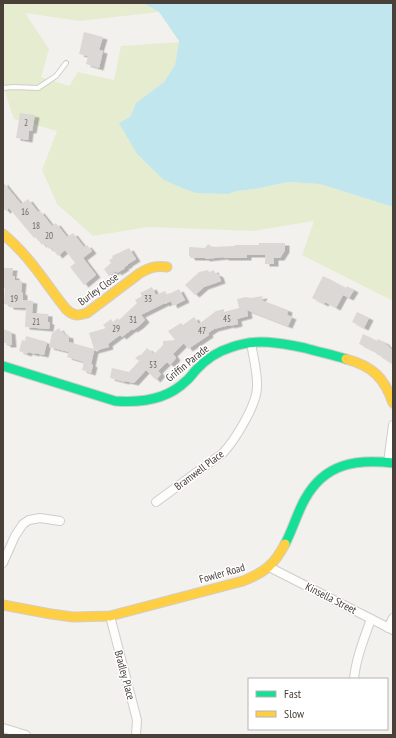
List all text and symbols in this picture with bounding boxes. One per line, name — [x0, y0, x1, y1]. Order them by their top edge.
house number: 2 — [24, 117, 28, 128]
house number: 16 — [21, 206, 29, 217]
house number: 18 — [32, 220, 40, 231]
house number: 20 — [45, 230, 53, 241]
street label: Burley Close — [75, 269, 121, 308]
house number: 19 — [10, 293, 18, 304]
house number: 33 — [144, 293, 152, 304]
house number: 45 — [223, 313, 231, 324]
house number: 31 — [129, 314, 137, 325]
house number: 21 — [32, 316, 40, 327]
house number: 29 — [112, 323, 120, 334]
house number: 47 — [198, 325, 206, 336]
street label: Griffin Parade — [163, 341, 212, 385]
house number: 53 — [149, 359, 157, 370]
street label: Bramwell Place — [171, 447, 227, 493]
street label: Fowler Road — [198, 560, 247, 586]
street label: Kinsella Street — [303, 579, 359, 617]
street label: Bradley Place — [112, 649, 138, 702]
legend — [248, 678, 388, 730]
text: Fast — [284, 686, 302, 701]
text: Slow — [284, 706, 305, 721]

